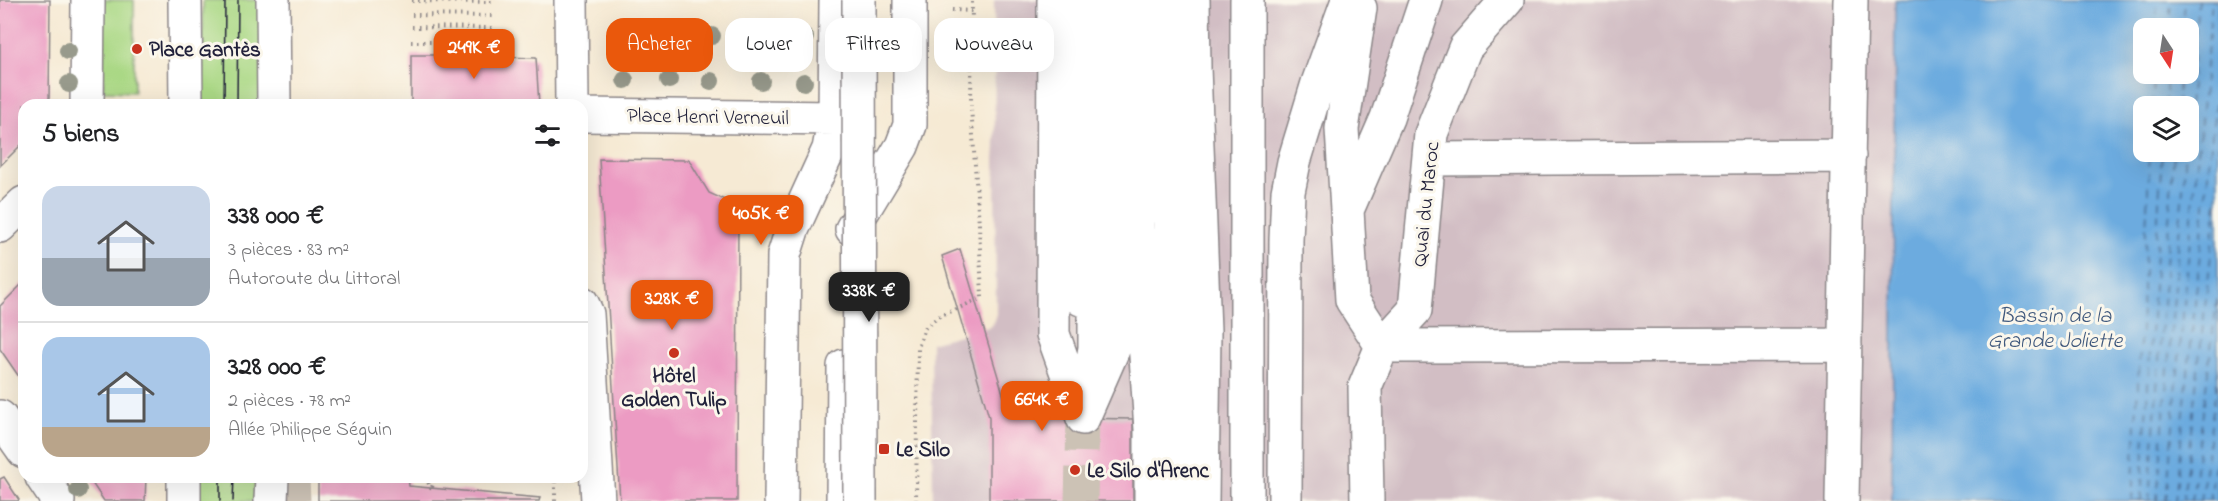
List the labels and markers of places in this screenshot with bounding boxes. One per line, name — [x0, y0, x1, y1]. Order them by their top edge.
pin: 249K € — [425, 29, 523, 80]
place label: Place Gantès — [149, 36, 261, 66]
marker: Place Gantès — [130, 42, 144, 56]
pin: 405K € — [712, 195, 810, 246]
pin: 338K € — [820, 272, 918, 323]
pin: 328K € — [623, 280, 721, 331]
marker: Hôtel Golden Tulip — [667, 346, 681, 360]
place label: Hôtel Golden Tulip — [621, 362, 727, 416]
pin: 664K € — [993, 381, 1091, 432]
place label: Le Silo — [896, 436, 950, 466]
marker: Le Silo — [877, 442, 891, 456]
place label: Le Silo d'Arenc — [1087, 457, 1210, 487]
marker: Le Silo d'Arenc — [1068, 463, 1082, 477]

